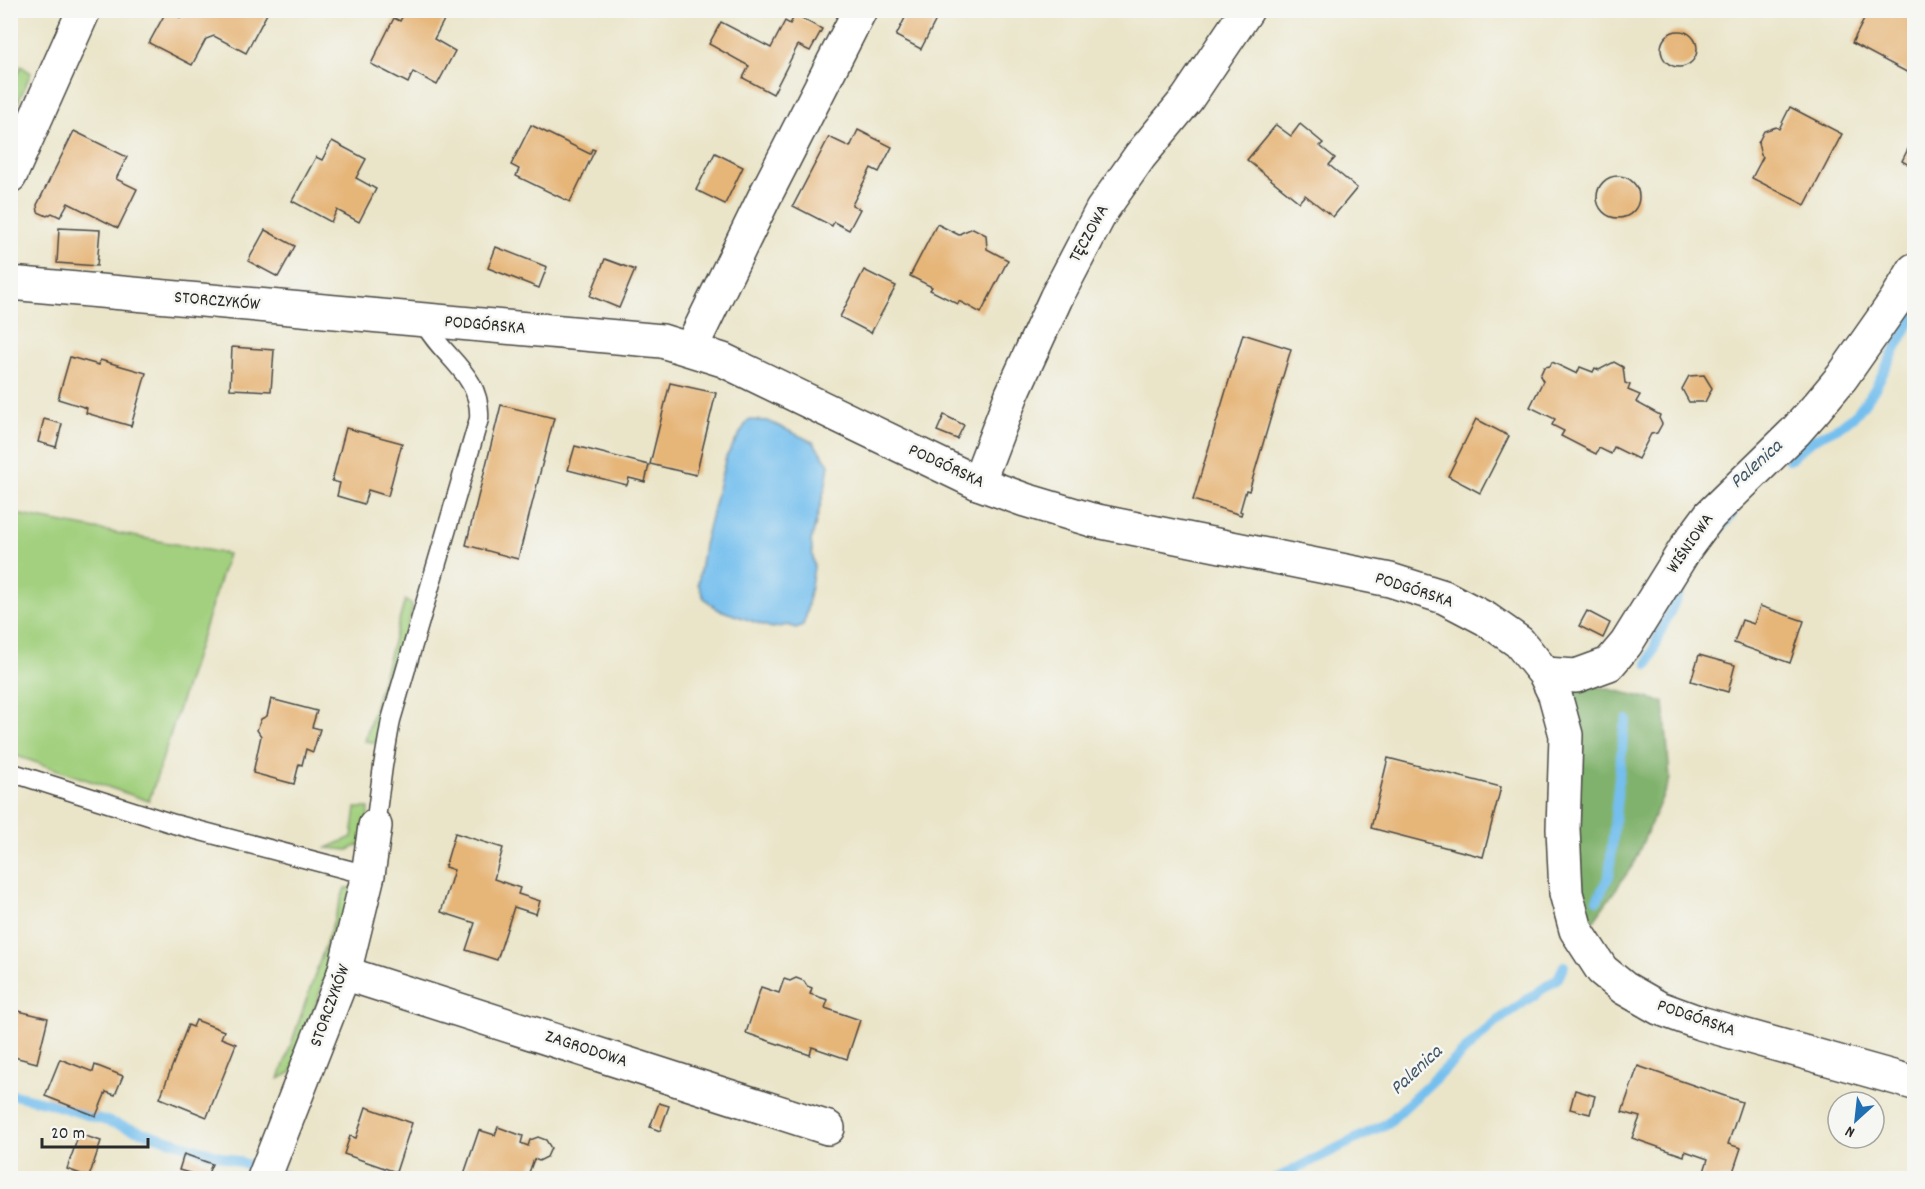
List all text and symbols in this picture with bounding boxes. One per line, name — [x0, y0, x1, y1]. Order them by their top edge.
street label: TĘCZOWA — [1064, 200, 1116, 267]
street label: STORCZYKÓW — [173, 286, 262, 318]
street label: PODGÓRSKA — [443, 310, 527, 342]
water label: Palenica — [1724, 433, 1791, 496]
street label: PODGÓRSKA — [904, 438, 988, 496]
street label: WIŚNIOWA — [1661, 509, 1721, 579]
street label: PODGÓRSKA — [1371, 567, 1457, 616]
street label: STORCZYKÓW — [305, 961, 358, 1051]
street label: PODGÓRSKA — [1653, 994, 1739, 1044]
street label: ZAGRODOWA — [541, 1025, 631, 1075]
water label: Palenica — [1385, 1038, 1451, 1102]
north arrow — [1826, 1090, 1886, 1150]
scale bar — [42, 1111, 148, 1149]
text: N — [1841, 1119, 1859, 1143]
text: 20 m — [51, 1122, 85, 1147]

